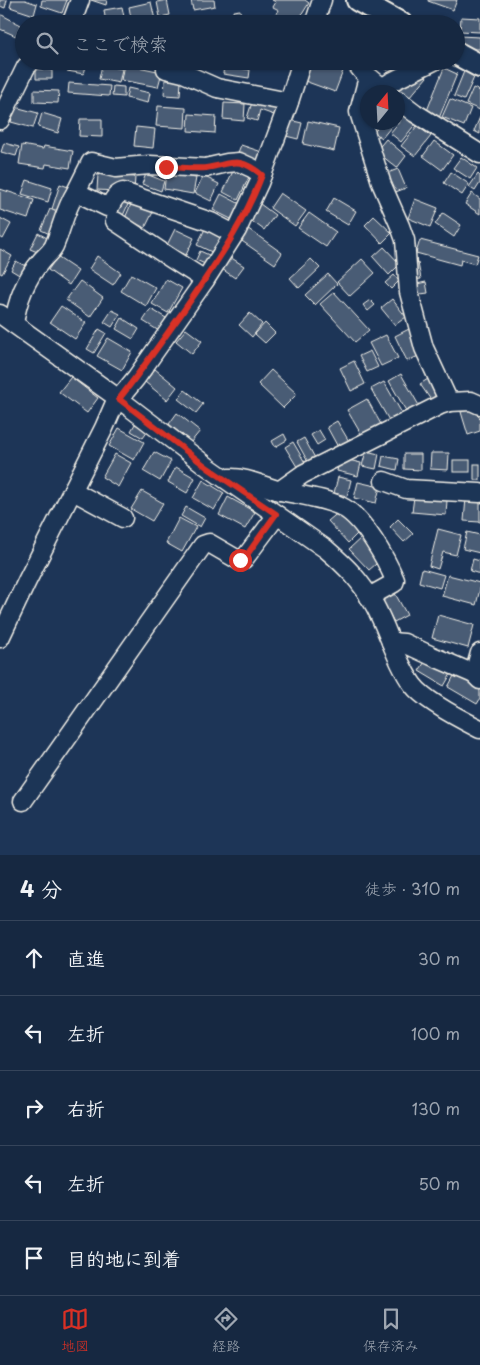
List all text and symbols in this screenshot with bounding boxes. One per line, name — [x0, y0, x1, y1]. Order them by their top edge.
search box — [15, 15, 465, 70]
icon: search — [33, 29, 61, 57]
text: ここで検索 — [73, 29, 168, 57]
north arrow — [360, 85, 405, 130]
route end — [155, 156, 178, 179]
route start — [229, 549, 252, 572]
text: 4 分 — [20, 872, 62, 904]
text: 徒歩 · 310 m — [365, 876, 460, 900]
icon: ahead — [20, 944, 48, 972]
text: 直進 — [67, 944, 105, 972]
text: 30 m — [418, 946, 460, 970]
icon: left — [20, 1019, 48, 1047]
text: 左折 — [67, 1019, 105, 1047]
text: 100 m — [411, 1021, 460, 1045]
icon: right — [20, 1094, 48, 1122]
text: 右折 — [67, 1094, 105, 1122]
text: 130 m — [412, 1096, 460, 1120]
icon: left — [20, 1169, 48, 1197]
text: 左折 — [67, 1169, 105, 1197]
text: 50 m — [419, 1171, 460, 1195]
icon: arrive — [20, 1244, 48, 1272]
text: 目的地に到着 — [67, 1244, 181, 1272]
tab: 地図 — [61, 1305, 89, 1356]
tab: 経路 — [212, 1305, 240, 1356]
tab: 保存済み — [363, 1305, 419, 1356]

